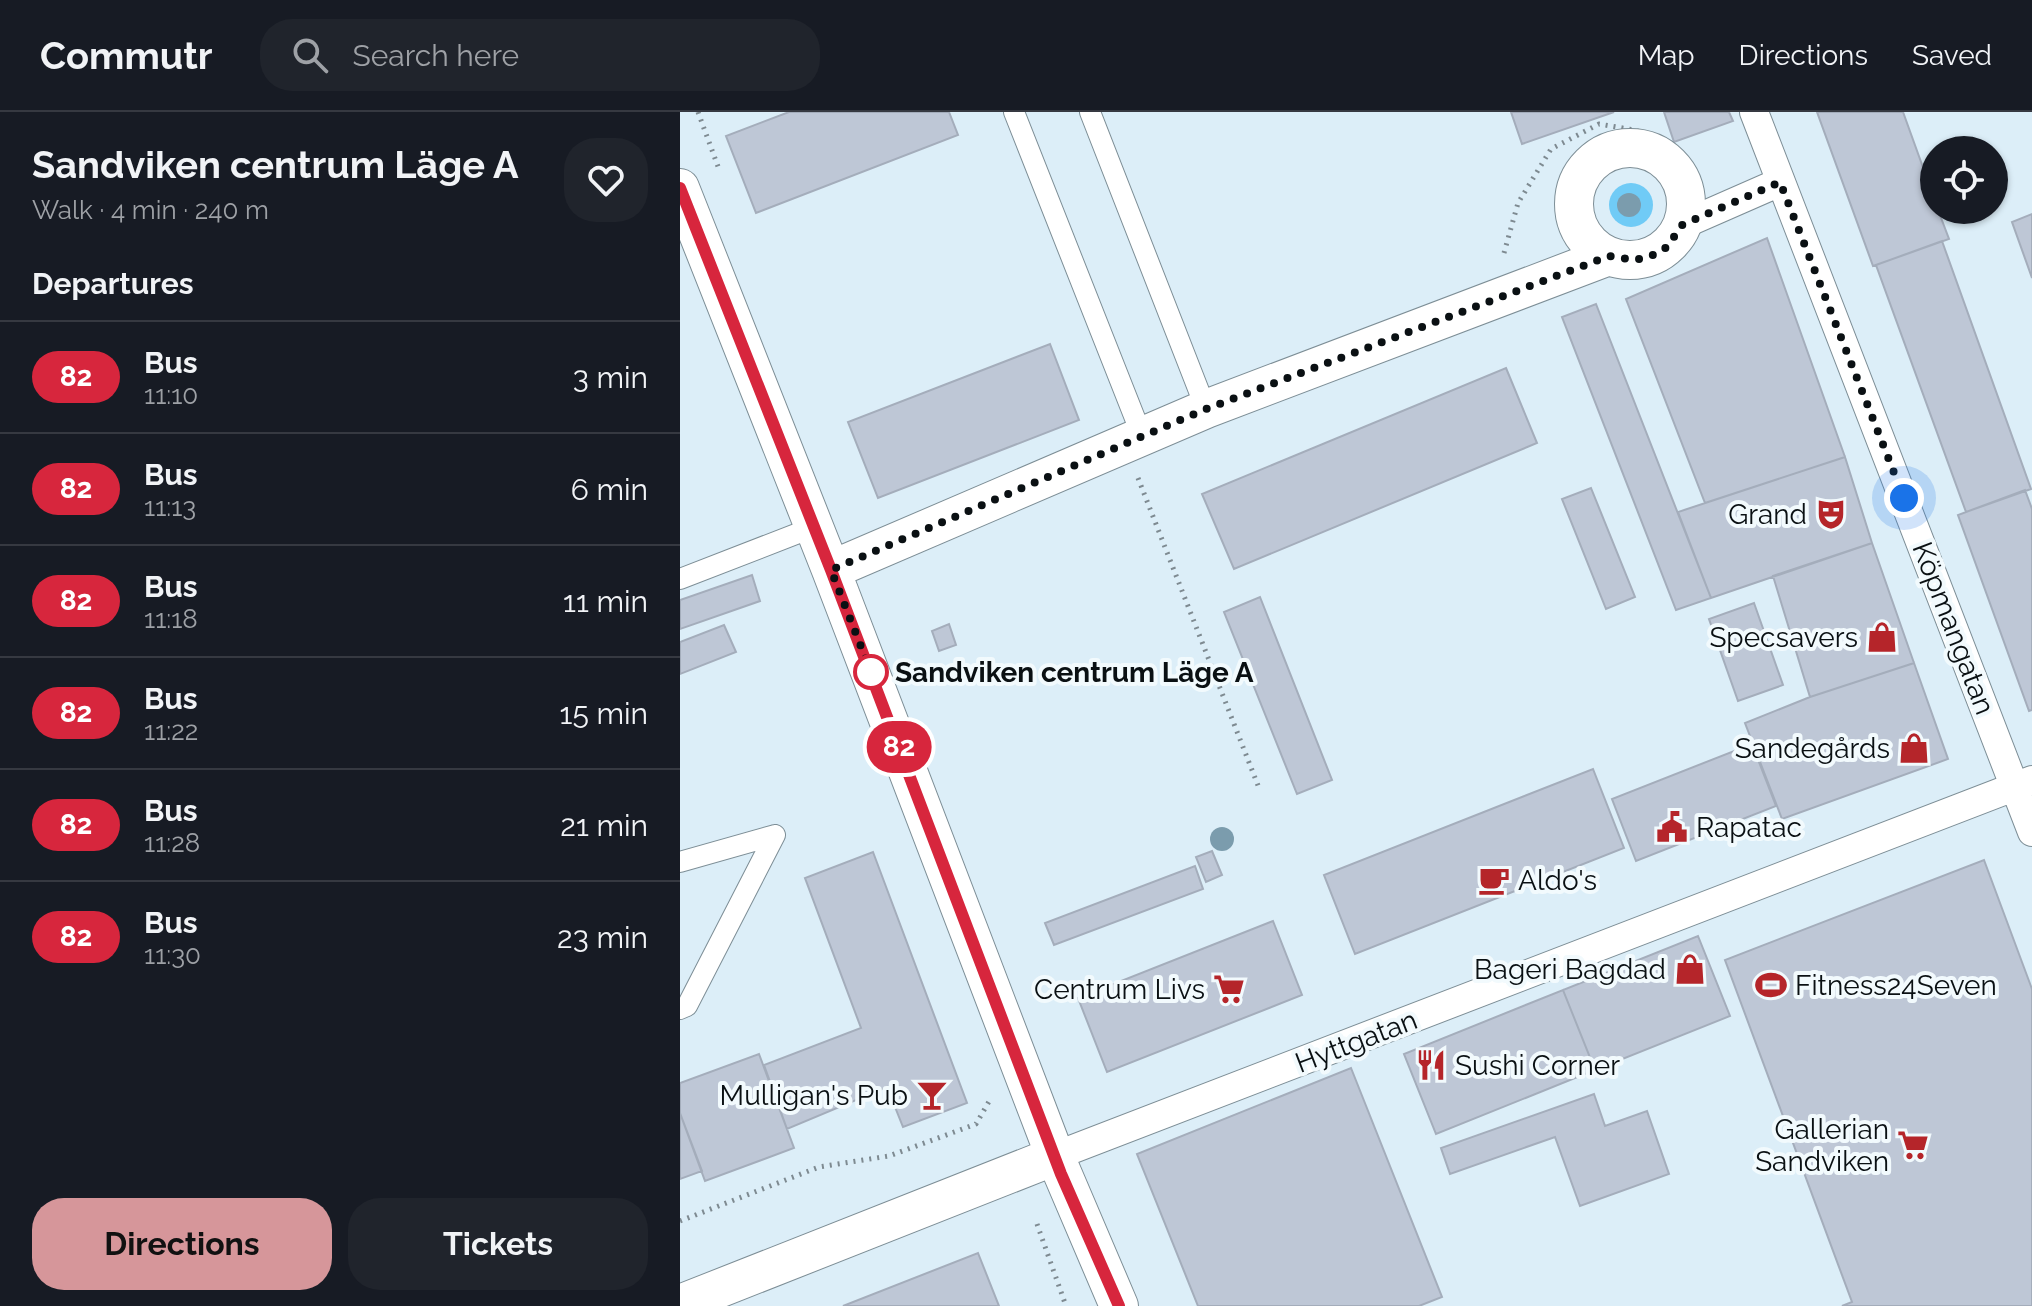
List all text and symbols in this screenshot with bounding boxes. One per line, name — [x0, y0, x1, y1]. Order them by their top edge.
search box — [260, 19, 820, 91]
text: Commutr — [40, 33, 212, 78]
icon: search — [288, 33, 332, 77]
text: Search here — [352, 38, 519, 73]
text: Map — [1638, 39, 1695, 72]
text: Directions — [1739, 39, 1868, 72]
text: Saved — [1912, 39, 1992, 72]
map controls — [1920, 136, 2008, 224]
button: locate — [1920, 136, 2008, 224]
button: heart — [564, 138, 648, 222]
text: Sandviken centrum Läge A — [32, 142, 519, 187]
text: Walk · 4 min · 240 m — [32, 195, 269, 225]
text: Departures — [32, 266, 194, 301]
text: Bus — [144, 345, 198, 380]
text: 82 — [60, 360, 92, 393]
text: 3 min — [573, 360, 648, 395]
text: 11:10 — [144, 380, 198, 410]
text: Bus — [144, 457, 198, 492]
text: 82 — [60, 472, 92, 505]
text: 6 min — [571, 472, 648, 507]
your location — [1884, 478, 1924, 518]
text: 11:13 — [144, 492, 196, 522]
theatre icon: Grand — [1814, 497, 1848, 531]
place label: Grand — [1728, 498, 1807, 531]
street label: Köpmangatan — [1906, 537, 2002, 719]
text: Bus — [144, 569, 198, 604]
text: 82 — [60, 584, 92, 617]
text: 11 min — [563, 584, 648, 619]
text: 11:18 — [144, 604, 198, 634]
shop icon: Specsavers — [1865, 620, 1899, 654]
place label: Specsavers — [1709, 621, 1858, 654]
marker: Sandviken centrum Läge A — [854, 655, 888, 689]
place label: Sandviken centrum Läge A — [895, 656, 1254, 689]
text: Bus — [144, 681, 198, 716]
text: 82 — [60, 696, 92, 729]
text: 15 min — [560, 696, 648, 731]
text: 11:22 — [144, 716, 198, 746]
line badge: 82 — [863, 721, 935, 773]
text: 82 — [883, 730, 915, 763]
shop icon: Sandegårds — [1897, 731, 1931, 765]
place label: Sandegårds — [1735, 732, 1890, 765]
text: Bus — [144, 793, 198, 828]
text: 82 — [60, 808, 92, 841]
text: 21 min — [560, 808, 648, 843]
public building icon: Rapatac — [1655, 810, 1689, 844]
place label: Rapatac — [1696, 811, 1802, 844]
text: 11:28 — [144, 828, 200, 858]
cafe icon: Aldo's — [1477, 863, 1511, 897]
place label: Aldo's — [1518, 864, 1597, 897]
text: Bus — [144, 905, 198, 940]
text: 82 — [60, 920, 92, 953]
text: 23 min — [557, 920, 648, 955]
text: 11:30 — [144, 940, 201, 970]
shop icon: Bageri Bagdad — [1673, 952, 1707, 986]
place label: Bageri Bagdad — [1474, 953, 1666, 986]
sports icon: Fitness24Seven — [1754, 968, 1788, 1002]
place label: Fitness24Seven — [1795, 969, 1997, 1002]
supermarket icon: Centrum Livs — [1212, 972, 1246, 1006]
place label: Centrum Livs — [1034, 973, 1205, 1006]
street label: Hyttgatan — [1291, 1003, 1422, 1080]
restaurant icon: Sushi Corner — [1414, 1048, 1448, 1082]
place label: Sushi Corner — [1455, 1049, 1620, 1082]
bar icon: Mulligan's Pub — [915, 1078, 949, 1112]
place label: Mulligan's Pub — [720, 1079, 908, 1112]
place label: Gallerian Sandviken — [1755, 1113, 1889, 1178]
supermarket icon: Gallerian Sandviken — [1896, 1128, 1930, 1162]
button: Directions — [32, 1198, 332, 1290]
button: Tickets — [348, 1198, 648, 1290]

